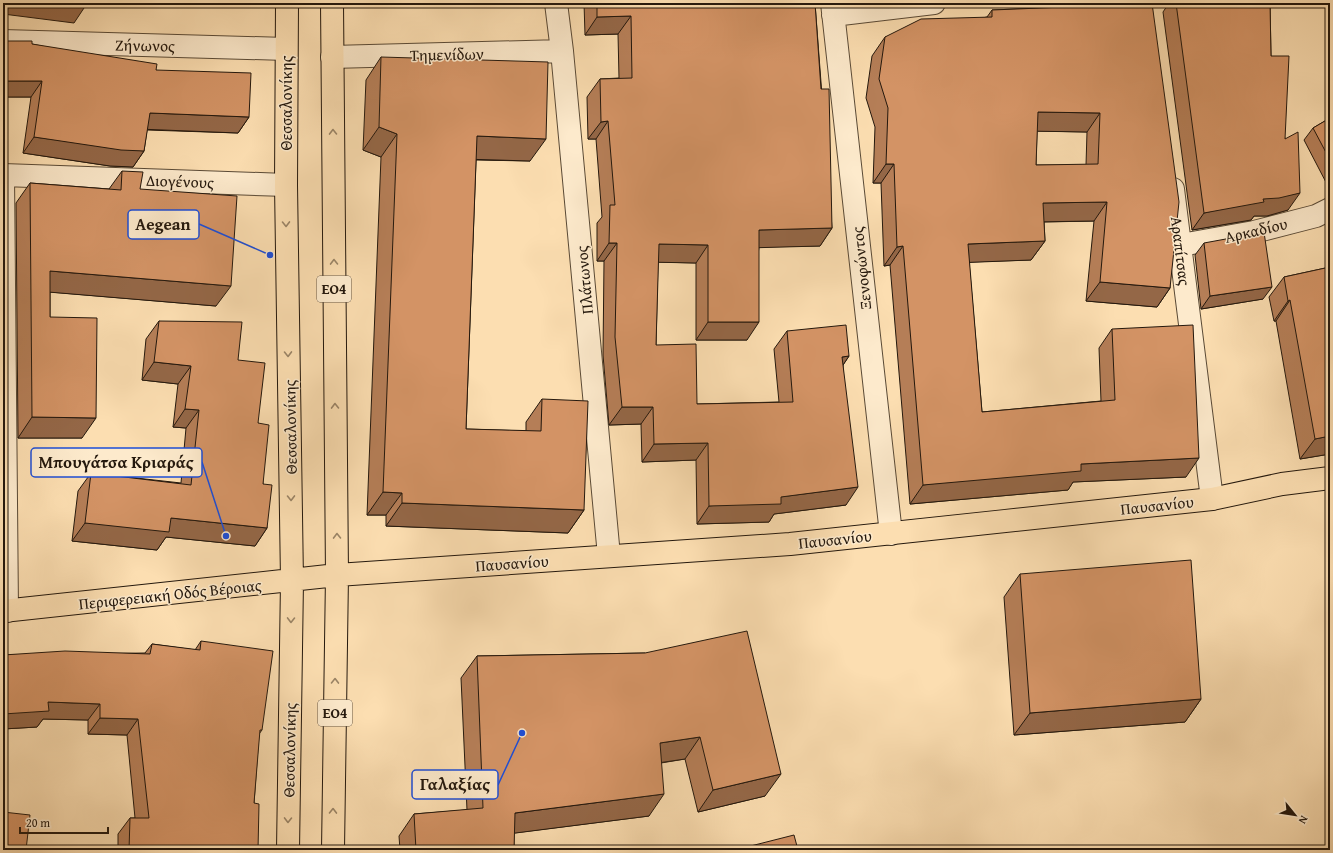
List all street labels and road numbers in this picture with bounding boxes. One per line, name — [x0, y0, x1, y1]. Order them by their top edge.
street label: Ζήνωνος — [115, 32, 175, 58]
street label: Τημενίδων — [410, 41, 484, 67]
street label: Θεσσαλονίκης — [274, 55, 298, 150]
street label: Διογένους — [146, 168, 215, 194]
street label: Αρκαδίου — [1222, 211, 1290, 249]
street label: Αραπίτσας — [1165, 215, 1197, 287]
street label: Ξενοφώντος — [845, 225, 877, 311]
street label: Πλάτωνος — [569, 244, 599, 315]
road number: ΕΟ4 — [317, 276, 351, 302]
street label: Θεσσαλονίκης — [277, 379, 303, 475]
street label: Παυσανίου — [1119, 489, 1195, 521]
street label: Παυσανίου — [797, 523, 873, 555]
street label: Παυσανίου — [475, 548, 549, 578]
street label: Περιφερειακή Οδός Βέροιας — [77, 572, 263, 616]
road number: ΕΟ4 — [318, 700, 352, 726]
street label: Θεσσαλονίκης — [276, 702, 302, 798]

